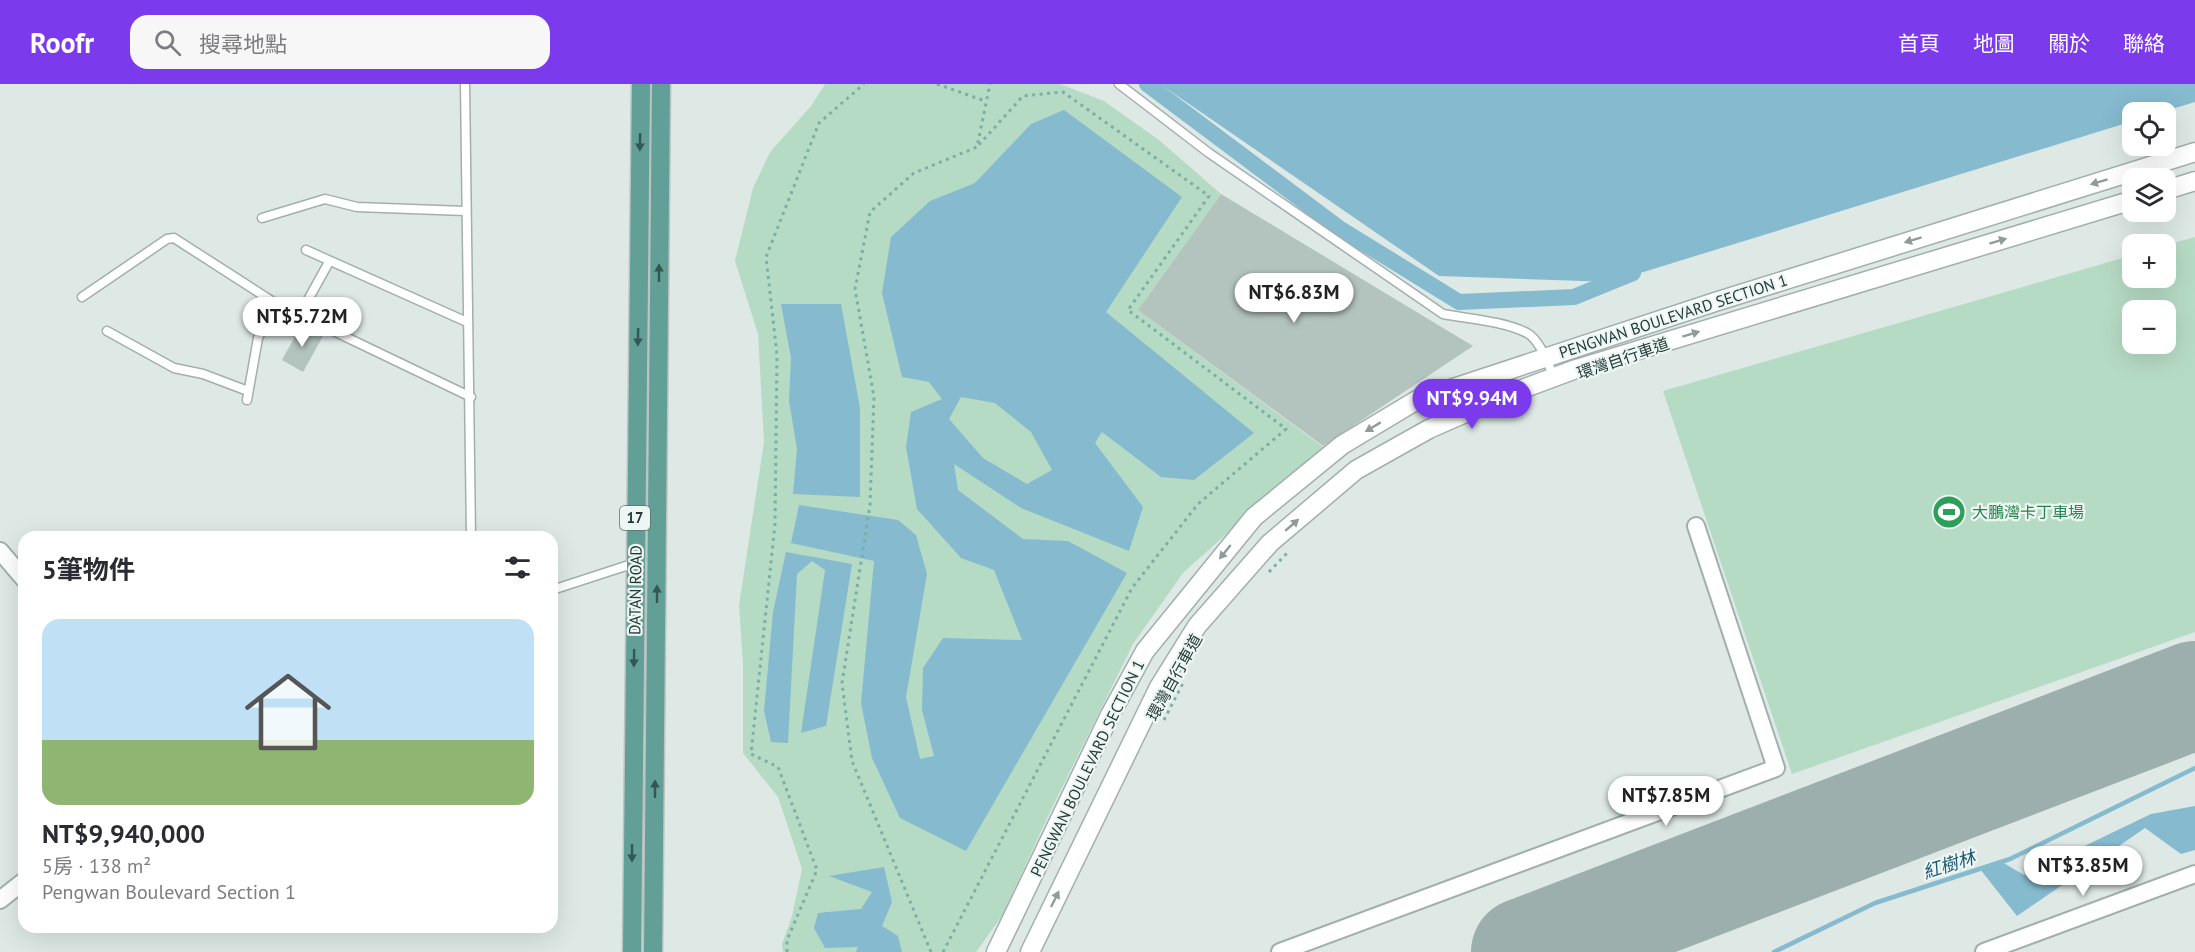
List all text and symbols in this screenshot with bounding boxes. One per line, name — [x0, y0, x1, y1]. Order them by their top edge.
search box — [130, 15, 550, 69]
text: Roofr — [30, 24, 94, 61]
icon: search — [151, 26, 184, 59]
text: 搜尋地點 — [199, 30, 287, 58]
text: 首頁 — [1898, 30, 1940, 57]
text: 地圖 — [1973, 30, 2015, 57]
text: 關於 — [2048, 30, 2090, 57]
text: 聯絡 — [2123, 30, 2165, 57]
map controls — [2122, 102, 2176, 354]
button: locate — [2122, 102, 2176, 156]
one-way arrow — [635, 133, 645, 152]
button: layers — [2122, 168, 2176, 222]
one-way arrow — [2090, 178, 2108, 187]
button: + — [2122, 234, 2176, 288]
one-way arrow — [1904, 236, 1922, 245]
one-way arrow — [1989, 236, 2007, 245]
one-way arrow — [654, 263, 664, 282]
street label: PENGWAN BOULEVARD SECTION 1 — [1556, 270, 1790, 362]
pin: NT$6.83M — [1232, 273, 1356, 324]
text: NT$6.83M — [1249, 279, 1339, 305]
pin: NT$5.72M — [240, 297, 364, 348]
button: − — [2122, 300, 2176, 354]
text: NT$5.72M — [257, 303, 347, 329]
one-way arrow — [633, 328, 642, 347]
one-way arrow — [1682, 329, 1700, 338]
street label: 環灣自行車道 — [1574, 333, 1672, 383]
pin: NT$9.94M — [1410, 379, 1534, 430]
text: NT$9.94M — [1427, 385, 1517, 411]
one-way arrow — [1365, 421, 1381, 432]
sports icon: 大鵬灣卡丁車場 — [1931, 494, 1967, 530]
place label: 大鵬灣卡丁車場 — [1972, 502, 2084, 522]
road number: 17 — [620, 506, 650, 530]
one-way arrow — [1284, 518, 1300, 531]
street label: DATAN ROAD — [624, 545, 646, 635]
one-way arrow — [1220, 545, 1232, 560]
icon: filters — [501, 551, 534, 584]
text: 5筆物件 — [42, 553, 135, 586]
one-way arrow — [652, 584, 661, 603]
street label: 環灣自行車道 — [1142, 630, 1206, 724]
one-way arrow — [629, 649, 639, 668]
street label: PENGWAN BOULEVARD SECTION 1 — [1026, 656, 1148, 880]
icon: home — [234, 658, 342, 766]
pin: NT$7.85M — [1604, 776, 1728, 827]
one-way arrow — [650, 779, 660, 798]
text: NT$7.85M — [1622, 782, 1710, 808]
text: NT$9,940,000 — [42, 817, 205, 850]
one-way arrow — [627, 844, 637, 863]
water label: 紅樹林 — [1920, 845, 1980, 884]
pin: NT$3.85M — [2021, 846, 2145, 897]
text: NT$3.85M — [2038, 852, 2128, 878]
text: 5房 · 138 m² — [42, 853, 151, 879]
text: Pengwan Boulevard Section 1 — [42, 879, 296, 905]
one-way arrow — [1051, 891, 1060, 908]

